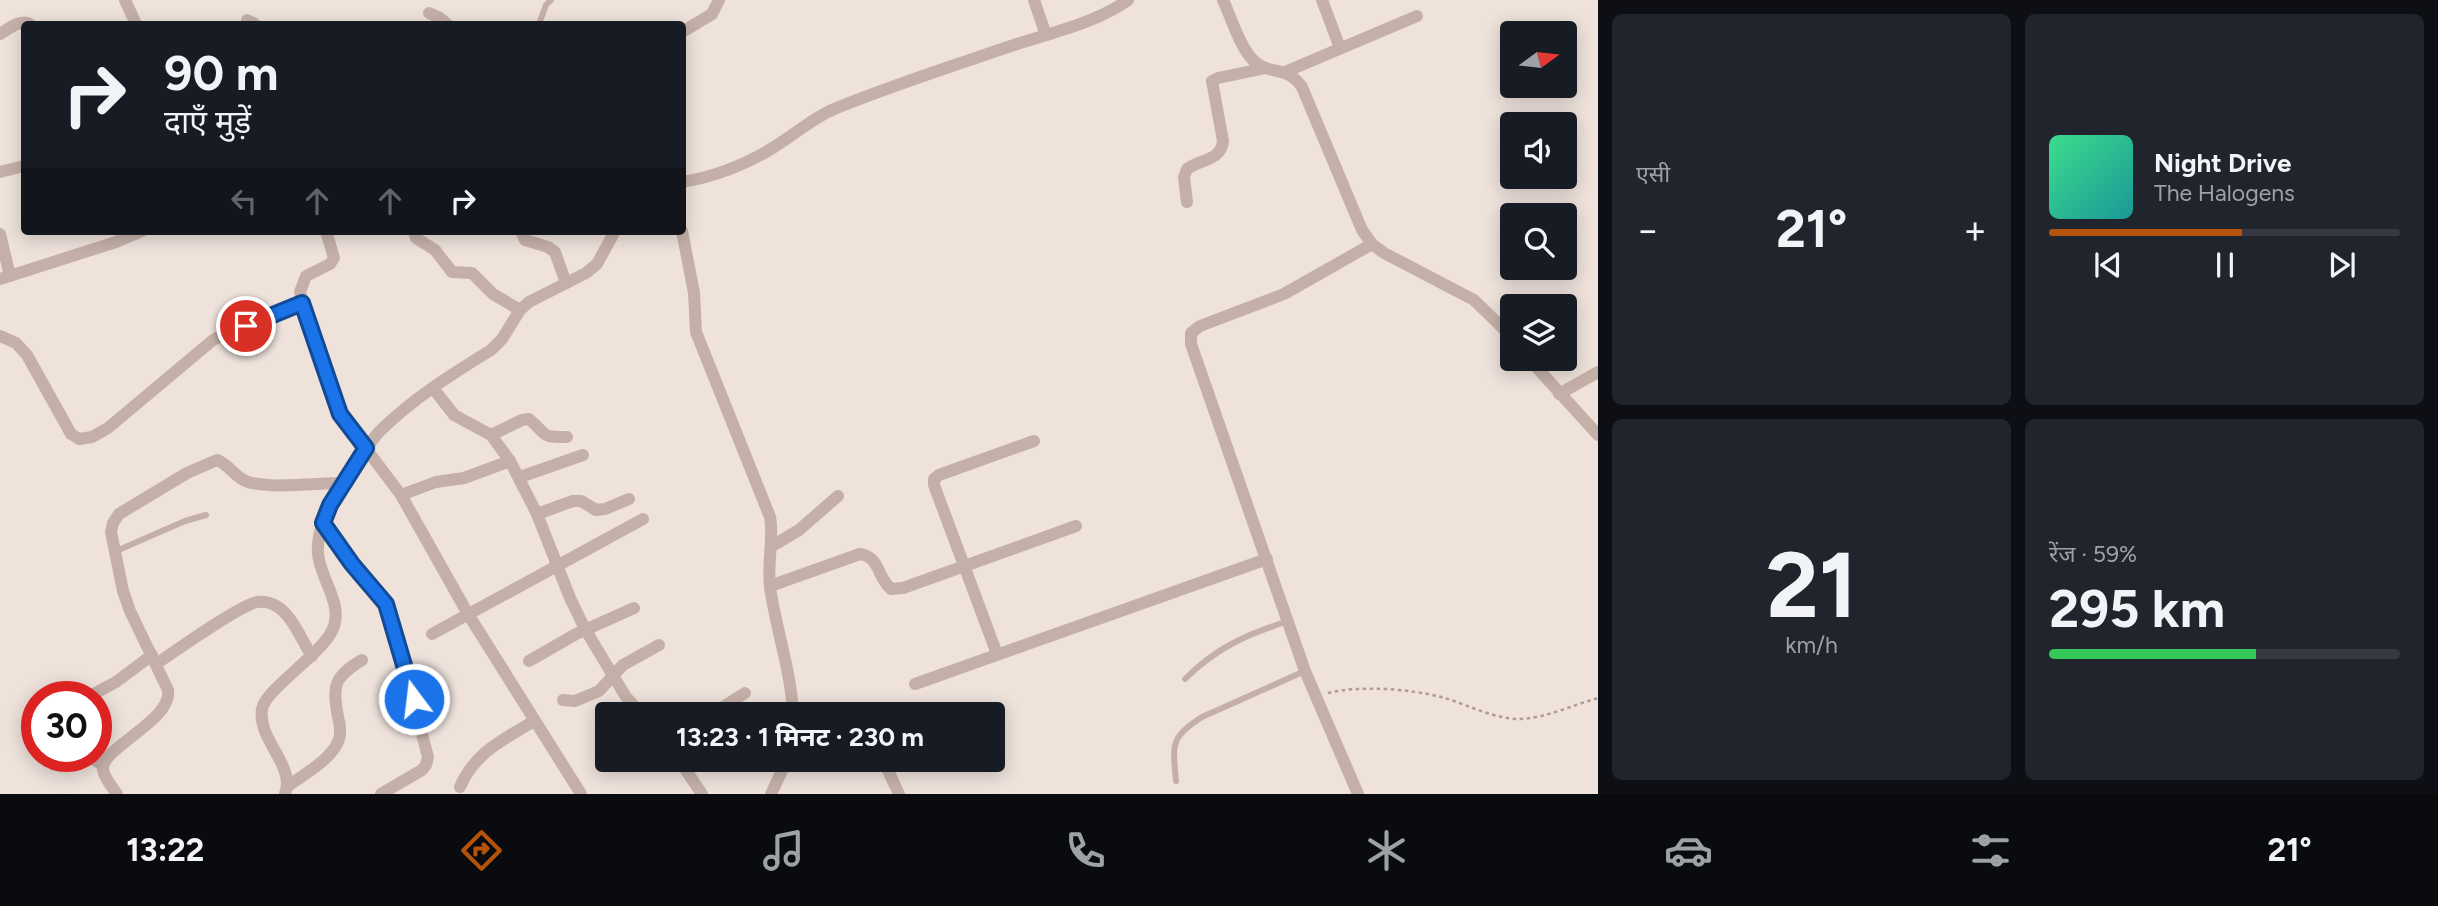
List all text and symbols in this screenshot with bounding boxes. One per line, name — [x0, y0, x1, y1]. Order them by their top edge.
north arrow — [1500, 21, 1577, 98]
map controls — [1500, 21, 1577, 371]
text: 90 m — [164, 43, 279, 102]
icon: right — [49, 49, 140, 140]
text: दाएँ मुड़ें — [164, 103, 251, 141]
button: sound — [1500, 112, 1577, 189]
text: Night Drive — [2154, 147, 2291, 179]
text: एसी — [1636, 160, 1670, 188]
text: The Halogens — [2154, 179, 2295, 207]
icon: left — [225, 182, 263, 220]
icon: ahead — [298, 182, 336, 220]
icon: ahead — [371, 182, 409, 220]
icon: right — [444, 182, 482, 220]
text: 21° — [1776, 198, 1847, 260]
button: search — [1500, 203, 1577, 280]
text: − — [1636, 207, 1660, 253]
text: + — [1963, 207, 1987, 253]
icon: previous — [2089, 246, 2127, 284]
icon: pause — [2206, 246, 2244, 284]
icon: next — [2323, 246, 2361, 284]
button: layers — [1500, 294, 1577, 371]
pin — [216, 296, 276, 356]
icon: arrive — [227, 307, 265, 345]
text: 21 — [1766, 531, 1857, 640]
text: रेंज · 59% — [2049, 540, 2137, 568]
text: 295 km — [2049, 578, 2225, 640]
text: km/h — [1785, 631, 1838, 659]
position arrow — [377, 662, 451, 736]
speed limit sign: 30 — [21, 681, 112, 772]
text: 13:23 · 1 मिनट · 230 m — [676, 721, 924, 753]
icon: directions — [457, 826, 506, 875]
icon: music — [759, 826, 808, 875]
icon: phone — [1061, 826, 1110, 875]
icon: climate — [1362, 826, 1411, 875]
icon: car — [1664, 826, 1713, 875]
icon: filters — [1966, 826, 2015, 875]
text: 13:22 — [126, 831, 204, 869]
text: 21° — [2267, 831, 2312, 869]

